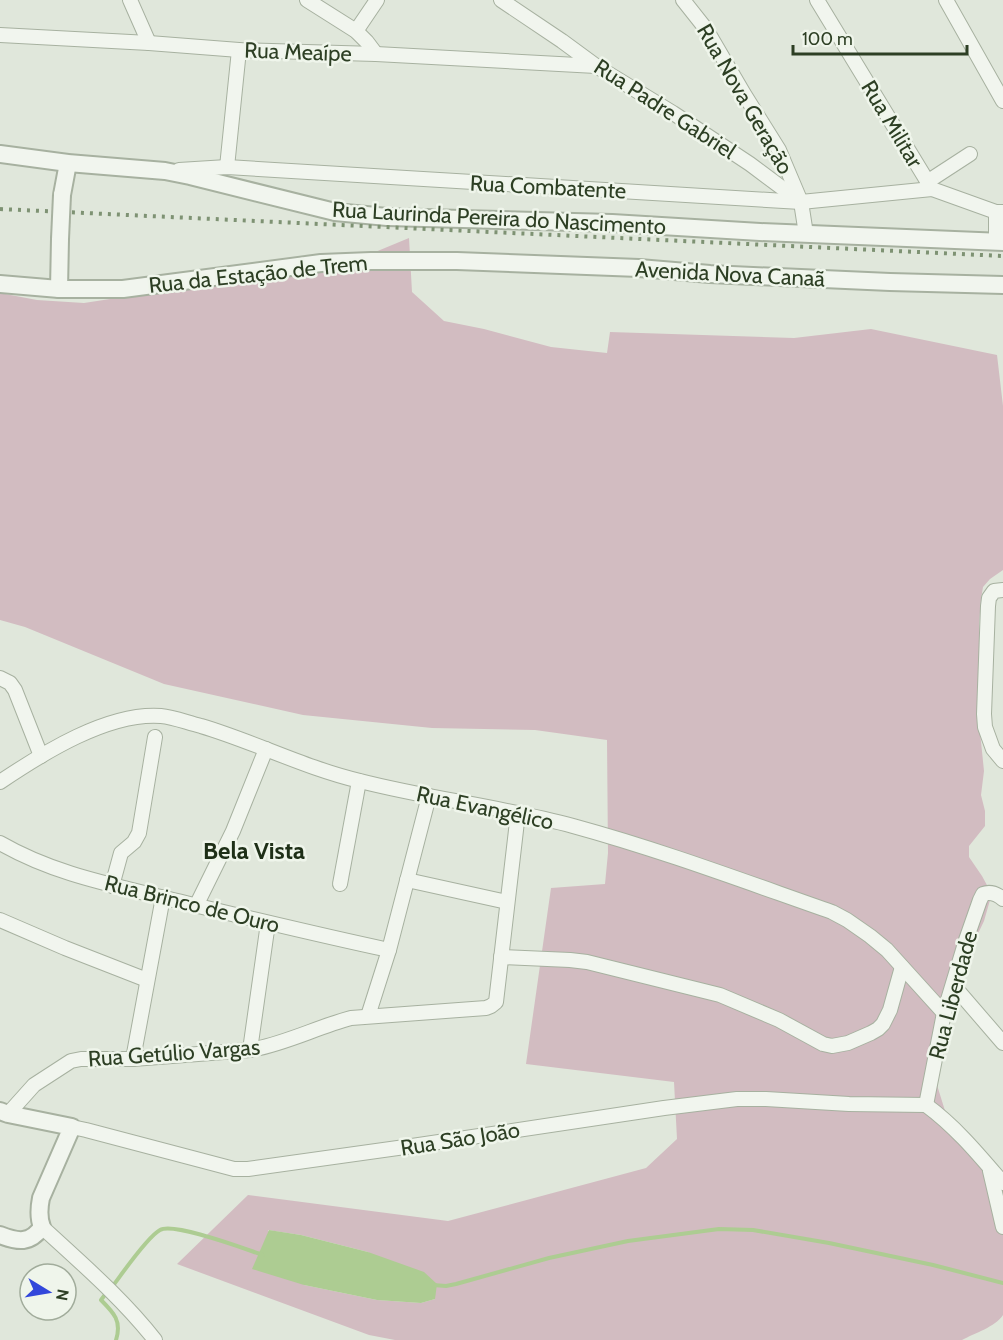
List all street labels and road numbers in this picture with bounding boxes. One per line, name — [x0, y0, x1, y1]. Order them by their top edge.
street label: Rua Nova Geração — [691, 19, 799, 179]
street label: Rua Meaípe — [244, 37, 352, 67]
street label: Rua Padre Gabriel — [589, 53, 742, 165]
street label: Rua Militar — [855, 75, 929, 173]
street label: Rua Combatente — [469, 169, 627, 205]
street label: Rua Laurinda Pereira do Nascimento — [331, 196, 667, 240]
street label: Rua da Estação de Trem — [147, 249, 369, 299]
street label: Avenida Nova Canaã — [634, 256, 826, 292]
street label: Rua Evangélico — [414, 780, 556, 836]
street label: Rua Brinco de Ouro — [102, 869, 282, 939]
street label: Rua Liberdade — [923, 928, 983, 1062]
street label: Rua Getúlio Vargas — [87, 1034, 261, 1072]
street label: Rua São João — [398, 1116, 522, 1162]

